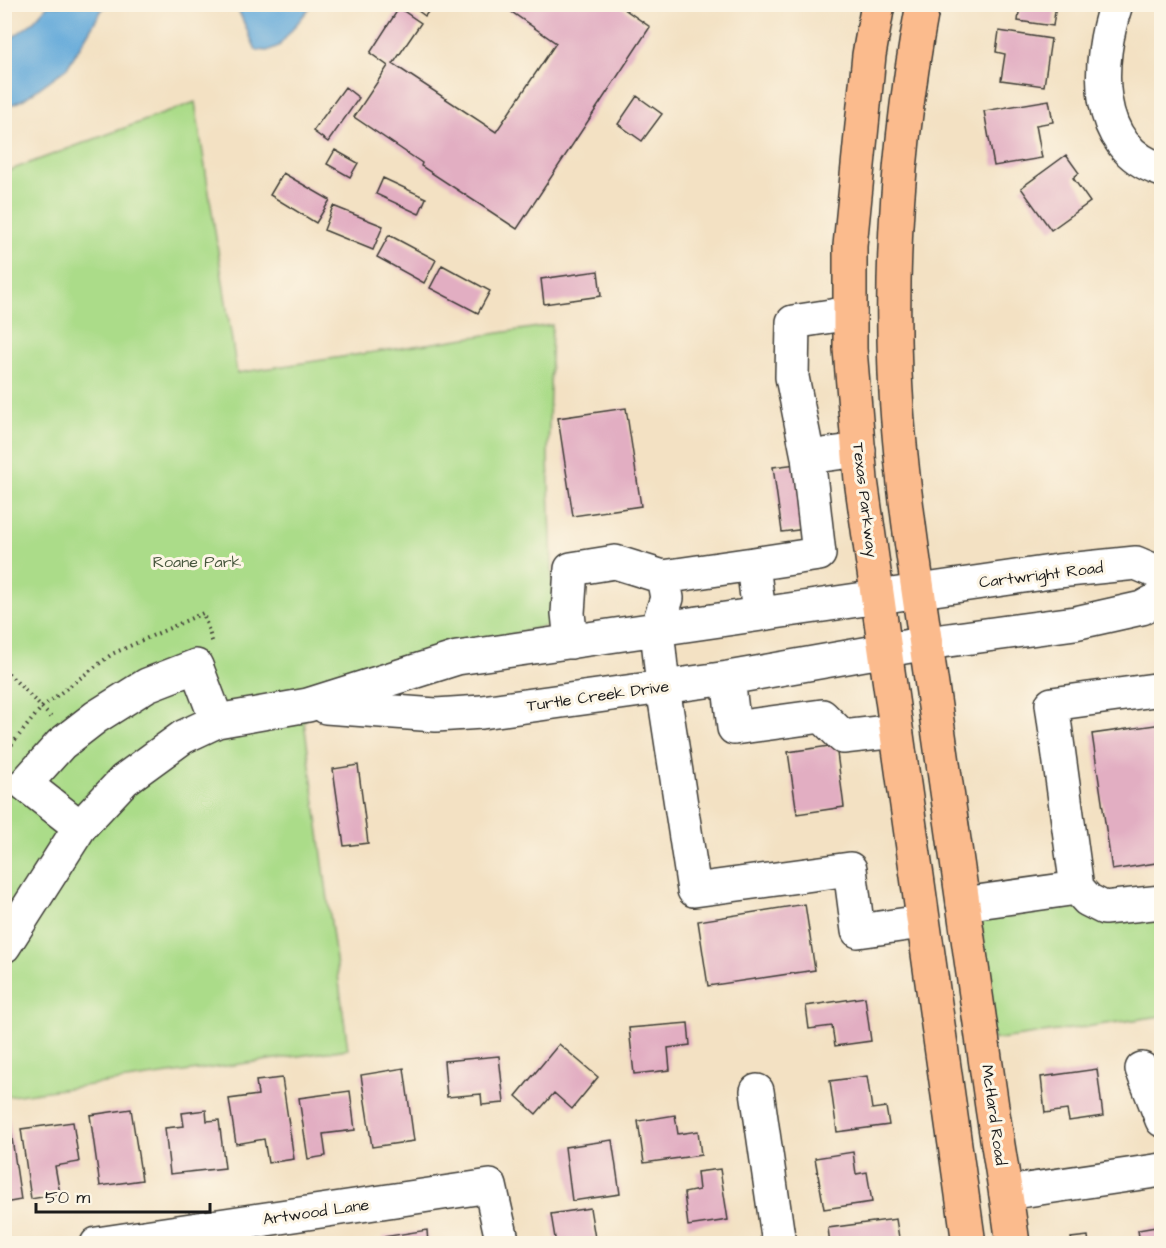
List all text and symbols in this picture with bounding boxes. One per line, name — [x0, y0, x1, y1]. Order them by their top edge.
street label: Texas Parkway — [846, 441, 883, 559]
park label: Roane Park — [153, 551, 241, 573]
street label: Cartwright Road — [978, 556, 1104, 595]
street label: Turtle Creek Drive — [526, 675, 671, 717]
street label: McHard Road — [976, 1063, 1012, 1167]
scale bar — [36, 1176, 210, 1214]
text: 50 m — [45, 1185, 90, 1210]
street label: Artwood Lane — [262, 1194, 371, 1230]

